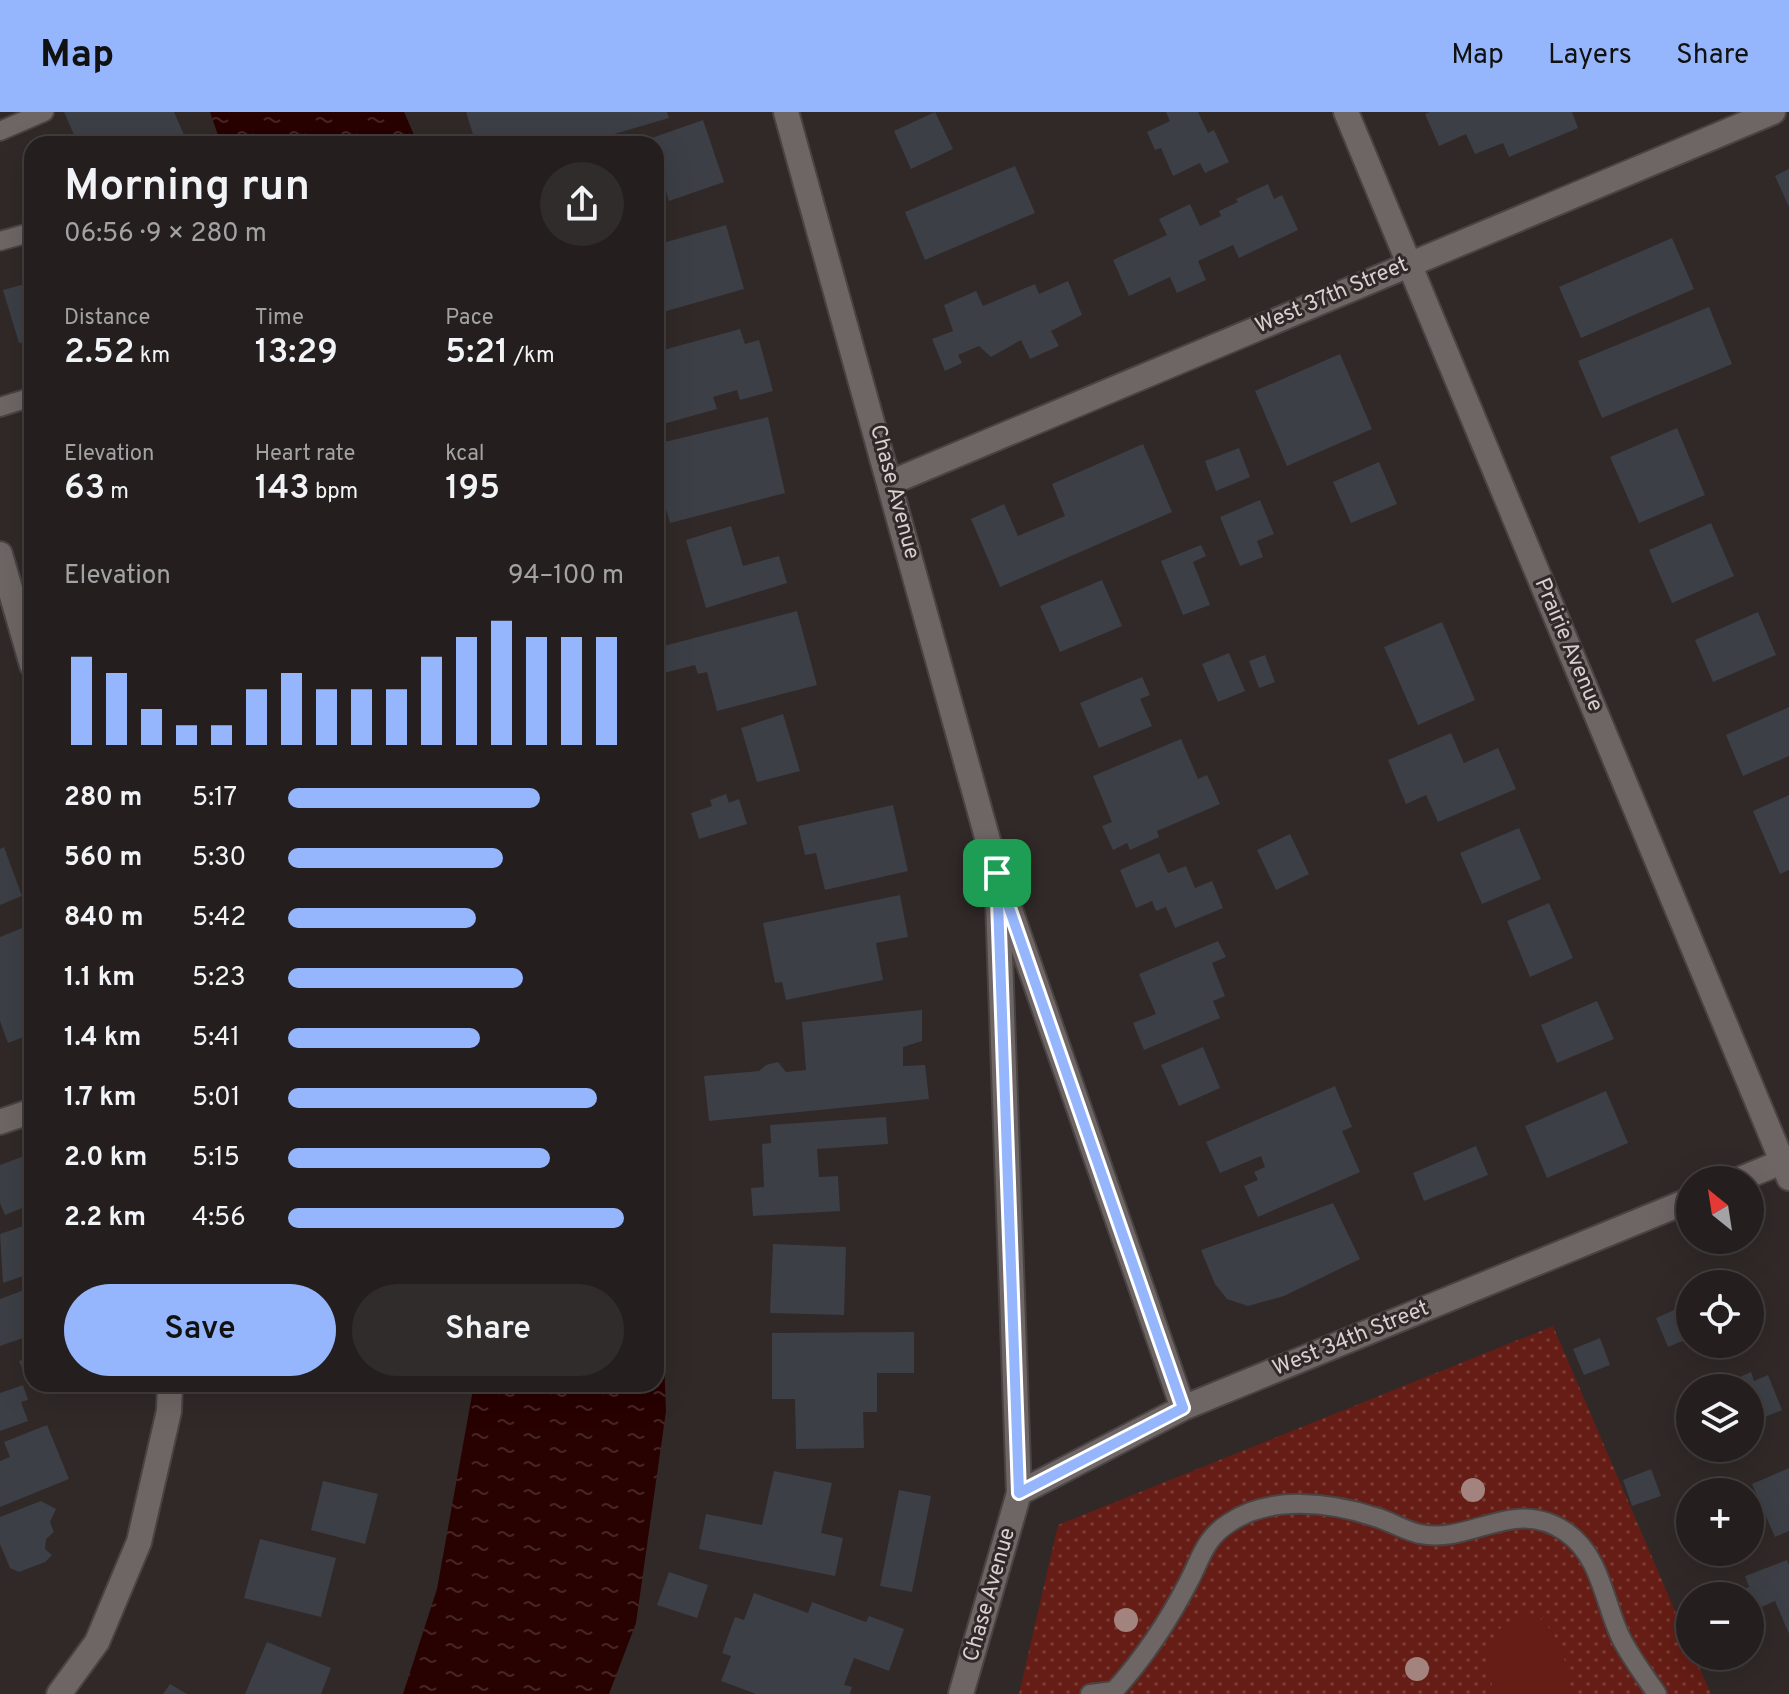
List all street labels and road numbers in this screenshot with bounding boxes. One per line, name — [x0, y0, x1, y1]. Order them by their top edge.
street label: West 37th Street — [1252, 252, 1412, 340]
street label: Chase Avenue — [863, 422, 925, 562]
street label: Prairie Avenue — [1528, 574, 1608, 716]
street label: West 34th Street — [1269, 1295, 1433, 1383]
street label: Chase Avenue — [958, 1525, 1022, 1665]

